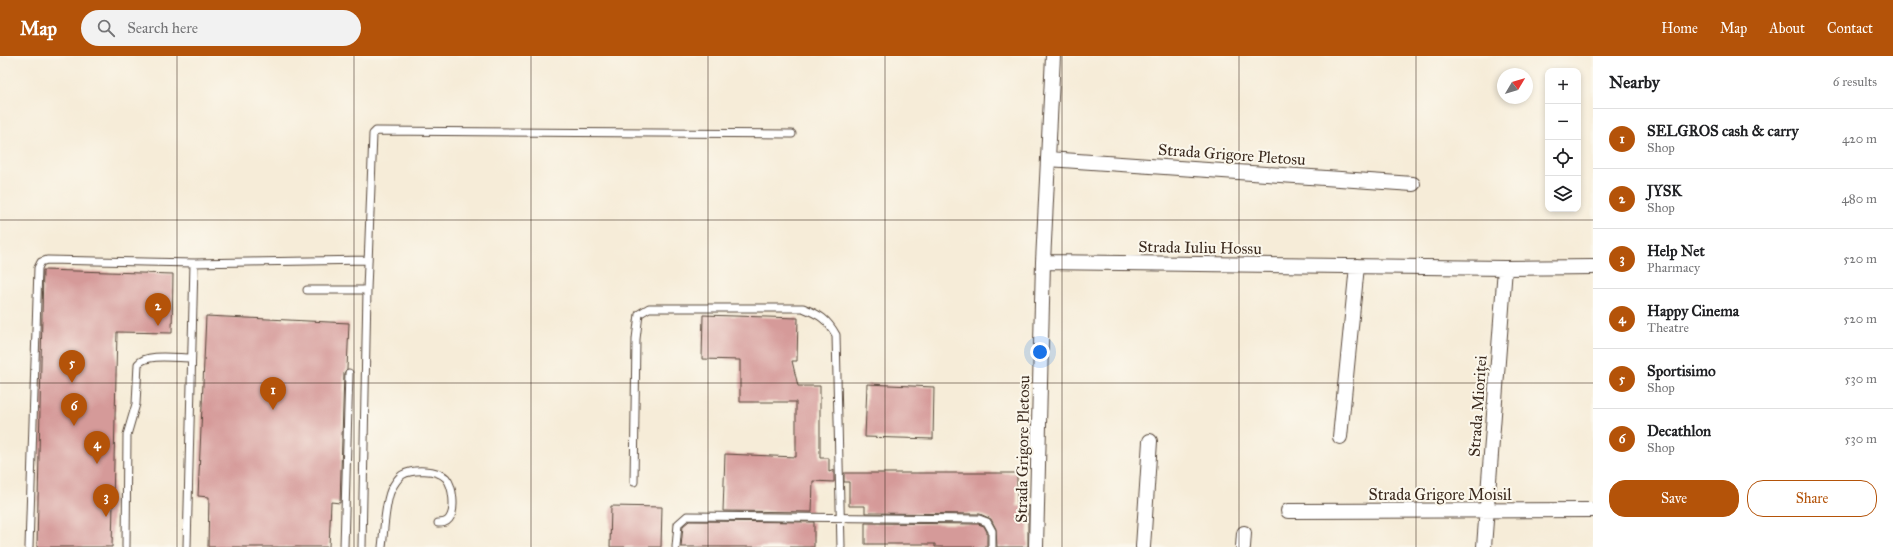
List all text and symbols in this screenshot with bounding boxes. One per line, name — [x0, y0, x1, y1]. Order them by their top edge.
search box — [81, 10, 361, 46]
text: Map — [20, 17, 57, 40]
icon: search — [95, 17, 117, 39]
text: Search here — [127, 19, 198, 37]
text: Home — [1661, 20, 1698, 37]
text: Map — [1720, 20, 1747, 37]
text: About — [1769, 20, 1805, 37]
text: Contact — [1827, 20, 1873, 37]
north arrow — [1497, 68, 1533, 104]
map controls — [1545, 68, 1581, 212]
button: + — [1545, 68, 1581, 104]
text: Nearby — [1609, 72, 1660, 93]
text: 6 results — [1833, 74, 1877, 90]
button: − — [1545, 104, 1581, 140]
text: SELGROS cash & carry — [1647, 122, 1799, 140]
text: 1 — [1619, 131, 1625, 147]
text: 420 m — [1842, 131, 1877, 147]
street label: Strada Grigore Pletosu — [1157, 140, 1307, 170]
button: locate — [1545, 140, 1581, 176]
text: Shop — [1647, 140, 1675, 156]
button: layers — [1545, 176, 1581, 212]
text: JYSK — [1647, 182, 1682, 200]
text: 2 — [1619, 191, 1625, 207]
text: 480 m — [1842, 191, 1877, 207]
text: Shop — [1647, 200, 1675, 216]
street label: Strada Iuliu Hossu — [1138, 237, 1262, 258]
text: Help Net — [1647, 242, 1705, 260]
text: 3 — [1619, 251, 1625, 267]
text: 520 m — [1843, 251, 1877, 267]
text: Pharmacy — [1647, 260, 1700, 276]
pin: 2 — [145, 293, 171, 326]
text: Happy Cinema — [1647, 302, 1739, 320]
text: 4 — [1618, 311, 1626, 327]
text: 520 m — [1843, 311, 1877, 327]
text: Theatre — [1647, 320, 1689, 336]
your location — [1030, 342, 1050, 362]
pin: 5 — [59, 350, 85, 383]
street label: Strada Mioriței — [1464, 354, 1491, 458]
text: Sportisimo — [1647, 362, 1716, 380]
text: 5 — [1619, 371, 1625, 387]
text: 530 m — [1844, 371, 1877, 387]
street label: Strada Grigore Pletosu — [1012, 374, 1034, 523]
pin: 1 — [260, 377, 286, 410]
text: Shop — [1647, 380, 1675, 396]
pin: 6 — [61, 393, 87, 426]
text: Decathlon — [1647, 422, 1711, 440]
pin: 4 — [84, 431, 110, 464]
text: 6 — [1619, 431, 1625, 447]
text: 530 m — [1844, 431, 1877, 447]
text: Shop — [1647, 440, 1675, 456]
button: Save — [1609, 480, 1739, 517]
button: Share — [1747, 480, 1877, 517]
pin: 3 — [93, 484, 119, 517]
street label: Strada Grigore Moisil — [1369, 485, 1512, 505]

